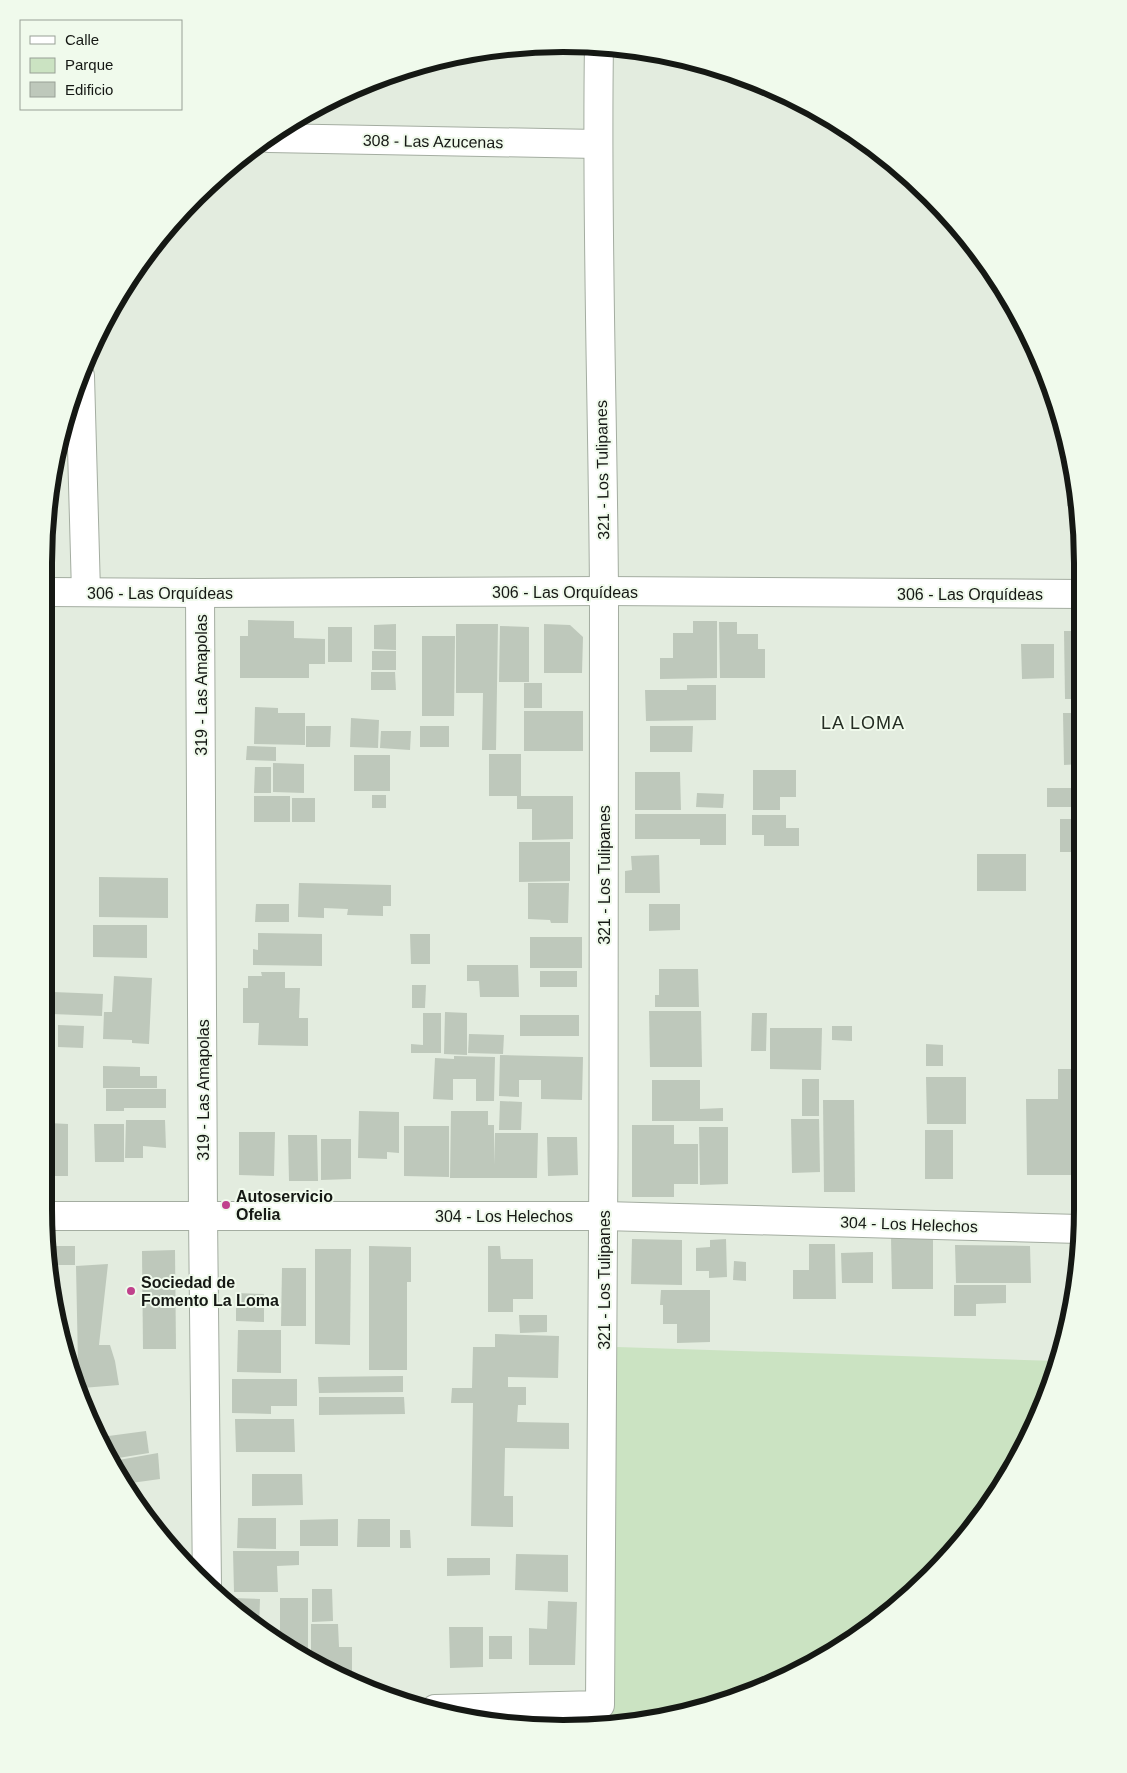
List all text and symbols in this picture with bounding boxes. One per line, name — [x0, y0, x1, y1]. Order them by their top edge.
legend — [20, 20, 182, 110]
text: Calle — [65, 31, 99, 48]
text: Parque — [65, 56, 113, 73]
text: Edificio — [65, 81, 113, 98]
street label: 308 - Las Azucenas — [363, 132, 503, 151]
street label: 321 - Los Tulipanes — [593, 400, 612, 540]
street label: 306 - Las Orquídeas — [492, 584, 638, 601]
street label: 306 - Las Orquídeas — [87, 585, 233, 602]
street label: 306 - Las Orquídeas — [897, 586, 1043, 603]
street label: 319 - Las Amapolas — [193, 614, 210, 756]
district label: LA LOMA — [821, 713, 905, 733]
street label: 321 - Los Tulipanes — [596, 805, 613, 945]
street label: 319 - Las Amapolas — [195, 1019, 212, 1161]
place label: Autoservicio Ofelia — [236, 1188, 333, 1223]
marker: Autoservicio Ofelia — [220, 1199, 232, 1211]
street label: 304 - Los Helechos — [435, 1208, 573, 1225]
street label: 321 - Los Tulipanes — [596, 1210, 613, 1350]
street label: 304 - Los Helechos — [840, 1214, 978, 1235]
place label: Sociedad de Fomento La Loma — [141, 1274, 279, 1309]
marker: Sociedad de Fomento La Loma — [125, 1285, 137, 1297]

